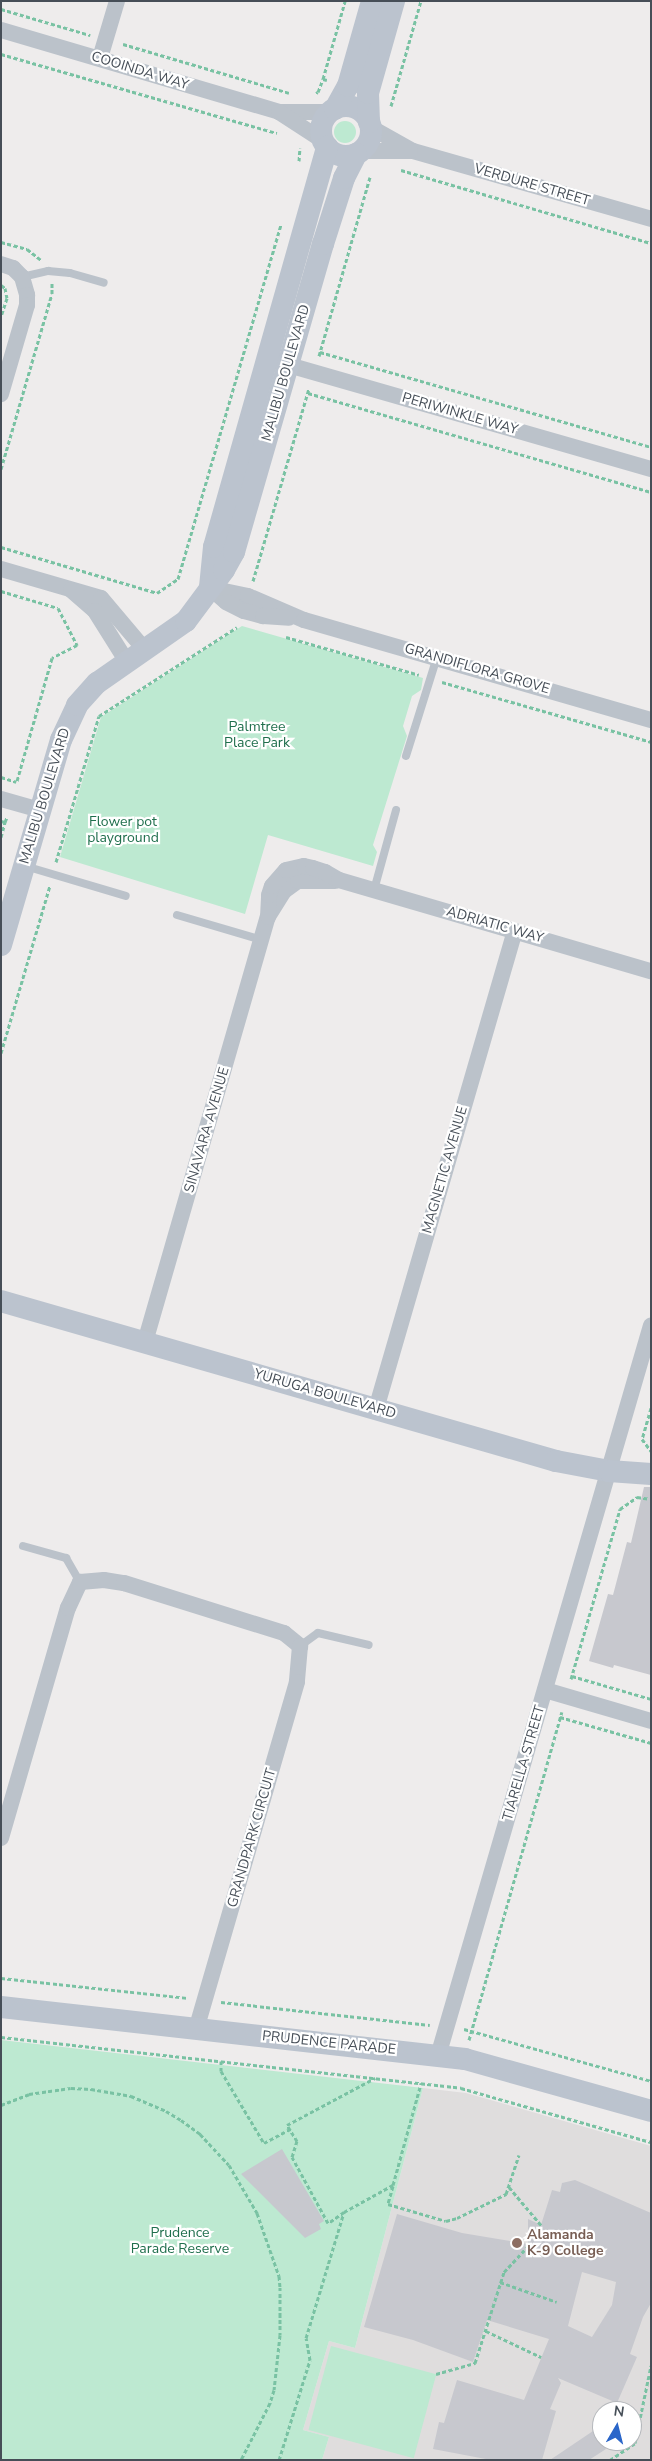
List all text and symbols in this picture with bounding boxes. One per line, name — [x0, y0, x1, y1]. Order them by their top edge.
street label: COOINDA WAY — [89, 48, 191, 94]
street label: VERDURE STREET — [472, 160, 592, 210]
street label: MALIBU BOULEVARD — [258, 303, 314, 443]
street label: PERIWINKLE WAY — [400, 389, 520, 439]
street label: GRANDIFLORA GROVE — [402, 640, 552, 698]
park label: Palmtree Place Park — [224, 719, 290, 752]
street label: MALIBU BOULEVARD — [16, 726, 74, 866]
park label: Flower pot playground — [87, 814, 159, 846]
street label: ADRIATIC WAY — [445, 903, 545, 947]
street label: SINAVARA AVENUE — [181, 1065, 233, 1195]
street label: MAGNETIC AVENUE — [419, 1104, 471, 1236]
street label: YURUGA BOULEVARD — [252, 1366, 398, 1422]
street label: TIARELLA STREET — [499, 1703, 549, 1823]
street label: GRANDPARK CIRCUIT — [224, 1766, 280, 1910]
street label: PRUDENCE PARADE — [261, 2028, 397, 2058]
park label: Prudence Parade Reserve — [131, 2225, 229, 2258]
place label: Alamanda K-9 College — [527, 2227, 604, 2260]
marker: Alamanda K-9 College — [511, 2237, 523, 2249]
north arrow — [592, 2401, 642, 2451]
text: N — [612, 2402, 626, 2422]

